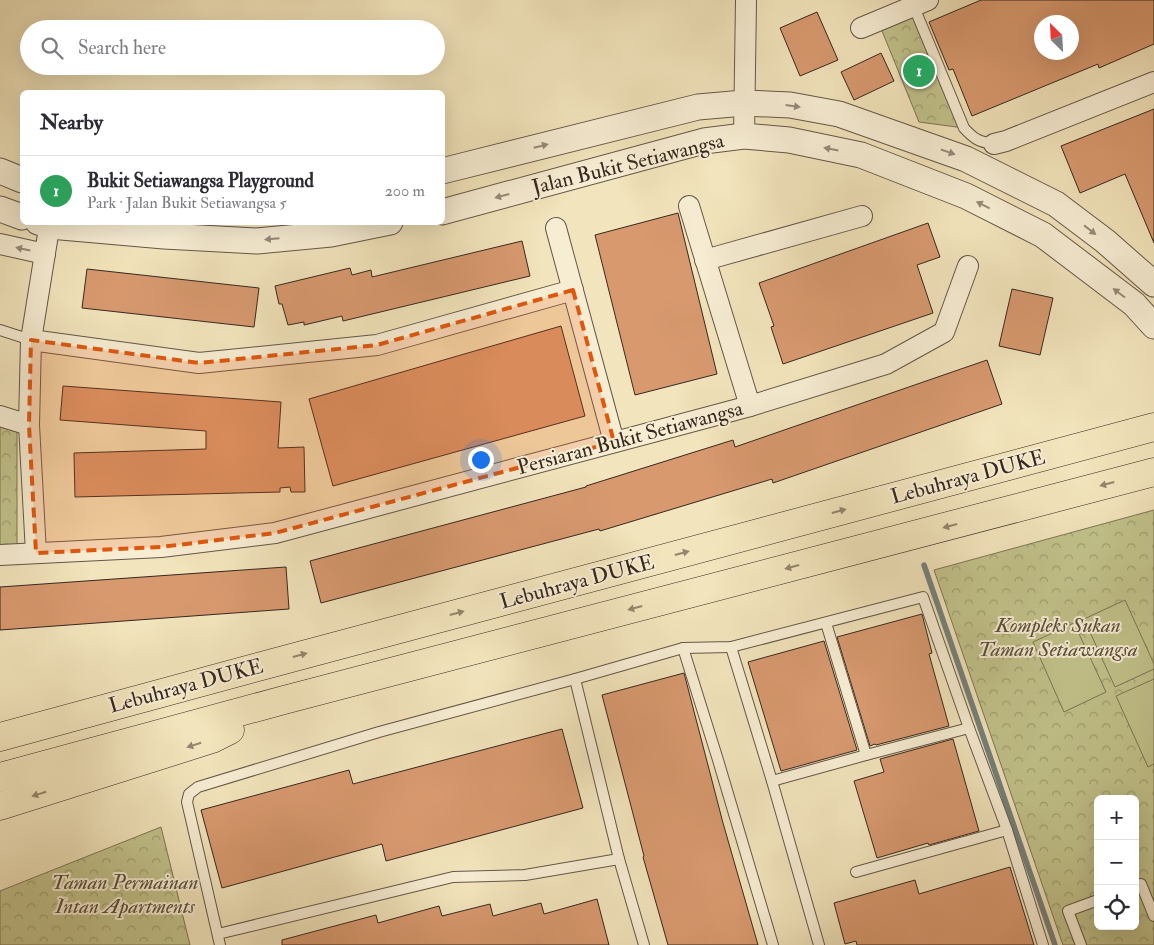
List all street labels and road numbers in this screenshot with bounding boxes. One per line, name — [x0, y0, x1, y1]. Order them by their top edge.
street label: Jalan Bukit Setiawangsa — [528, 127, 727, 201]
street label: Persiaran Bukit Setiawangsa — [514, 395, 746, 481]
street label: Lebuhraya DUKE — [888, 443, 1048, 511]
street label: Lebuhraya DUKE — [497, 548, 657, 616]
street label: Lebuhraya DUKE — [106, 652, 266, 720]

